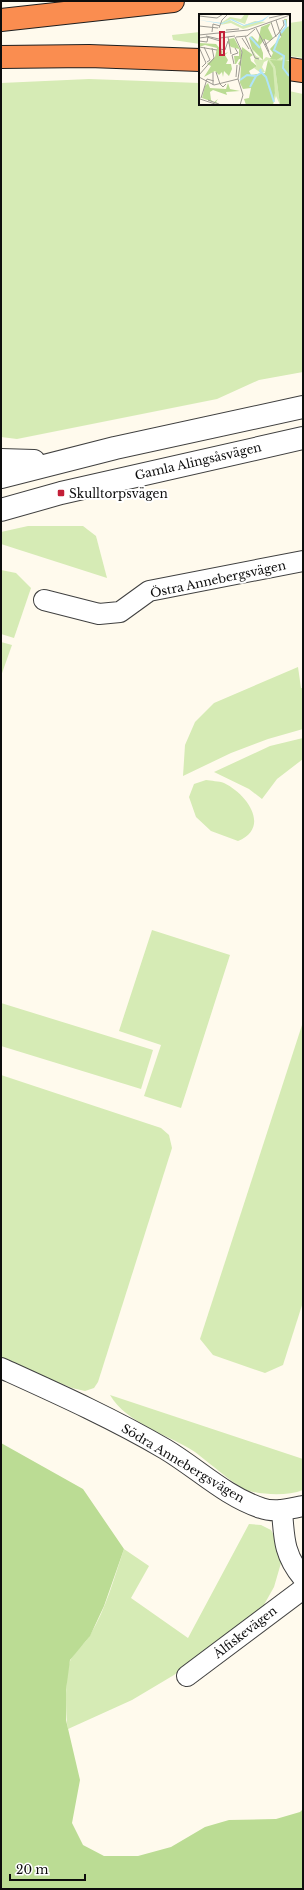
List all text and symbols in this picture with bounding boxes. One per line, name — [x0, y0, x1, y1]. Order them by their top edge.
inset map — [199, 14, 290, 105]
street label: Gamla Alingsåsvägen — [133, 439, 263, 483]
place label: Skulltorpsvägen — [69, 486, 168, 501]
marker: Skulltorpsvägen — [56, 488, 66, 498]
street label: Östra Annebergsvägen — [149, 556, 287, 601]
street label: Södra Annebergsvägen — [119, 1420, 247, 1506]
street label: Ålfiskevägen — [209, 1602, 280, 1662]
scale bar — [10, 1856, 85, 1882]
text: 20 m — [16, 1862, 48, 1877]

